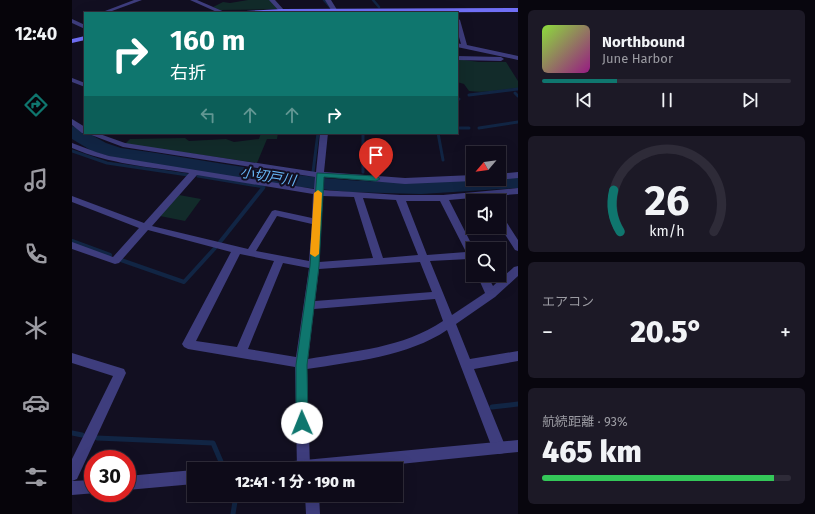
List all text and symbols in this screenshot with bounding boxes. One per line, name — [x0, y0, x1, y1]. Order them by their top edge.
text: 12:40 — [15, 23, 57, 45]
text: 160 m — [170, 24, 245, 57]
icon: right — [104, 28, 156, 80]
text: Northbound — [602, 33, 685, 51]
text: June Harbor — [602, 51, 673, 66]
text: 右折 — [170, 62, 206, 84]
icon: previous — [573, 89, 595, 111]
icon: pause — [656, 89, 678, 111]
icon: next — [739, 89, 761, 111]
icon: directions — [22, 91, 50, 119]
icon: left — [197, 104, 219, 126]
icon: ahead — [239, 104, 261, 126]
icon: ahead — [281, 104, 303, 126]
icon: right — [323, 104, 345, 126]
pin — [359, 138, 393, 179]
icon: arrive — [365, 144, 387, 166]
north arrow — [466, 146, 506, 186]
map controls — [466, 146, 506, 282]
water label: 小切戸川 — [239, 164, 299, 190]
icon: music — [22, 166, 50, 194]
text: 26 — [644, 176, 689, 226]
button: sound — [466, 194, 506, 234]
text: km/h — [649, 223, 684, 240]
icon: phone — [22, 240, 50, 268]
button: search — [466, 242, 506, 282]
text: エアコン — [542, 294, 594, 309]
icon: climate — [22, 314, 50, 342]
text: 20.5° — [630, 314, 703, 350]
text: − — [542, 319, 553, 346]
text: + — [780, 319, 791, 346]
icon: car — [22, 389, 50, 417]
position arrow — [281, 402, 323, 444]
text: 航続距離 · 93% — [542, 414, 628, 429]
text: 465 km — [542, 434, 642, 470]
speed limit sign: 30 — [84, 450, 136, 502]
icon: filters — [22, 463, 50, 491]
text: 12:41 · 1 分 · 190 m — [235, 473, 355, 491]

